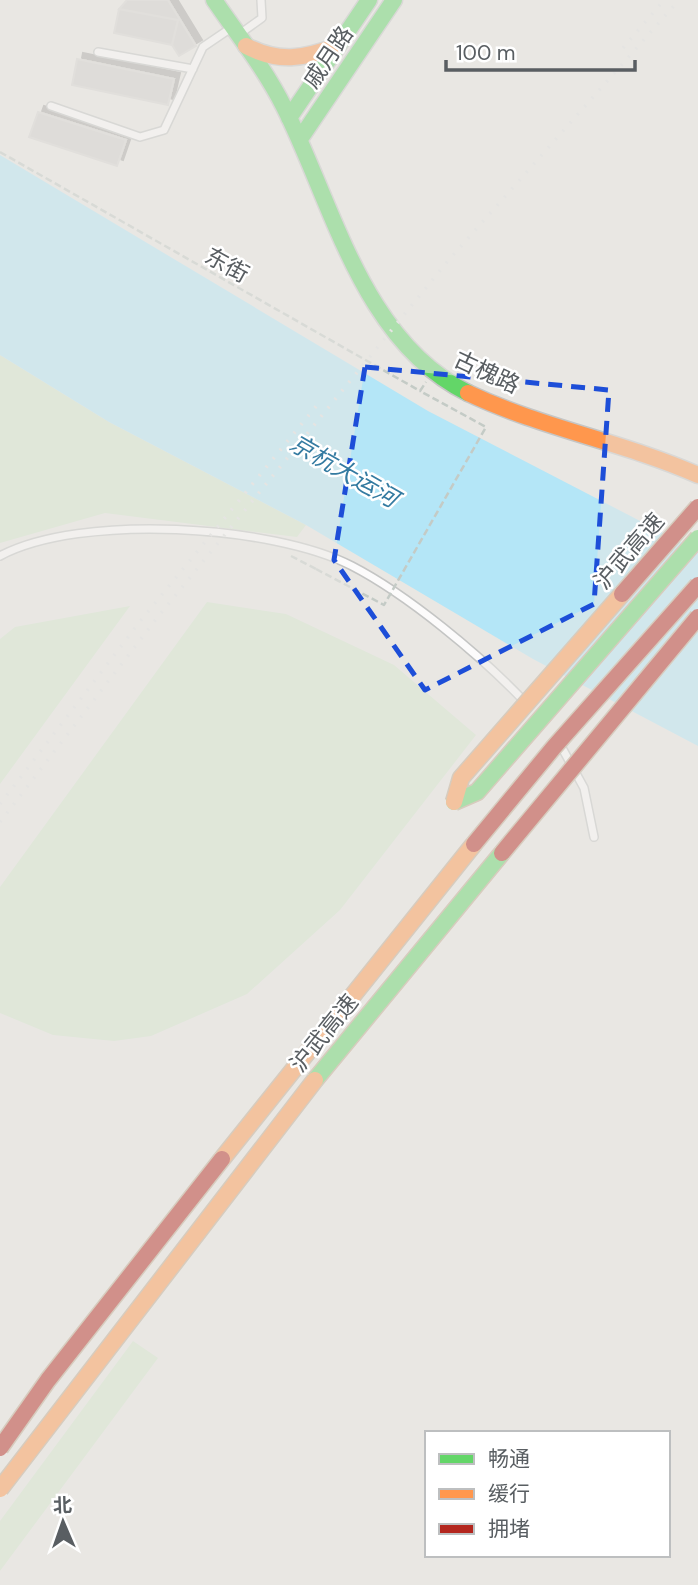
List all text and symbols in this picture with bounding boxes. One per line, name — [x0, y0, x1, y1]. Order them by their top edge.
street label: 戚月路 — [296, 20, 360, 94]
scale bar — [446, 28, 635, 72]
text: 100 m — [456, 39, 516, 67]
street label: 东街 — [200, 241, 254, 289]
street label: 古槐路 — [449, 344, 525, 400]
water label: 京杭大运河 — [285, 427, 407, 516]
street label: 沪武高速 — [588, 506, 670, 596]
street label: 沪武高速 — [283, 988, 365, 1078]
legend — [425, 1431, 670, 1557]
text: 畅通 — [488, 1445, 530, 1473]
text: 缓行 — [488, 1480, 530, 1508]
north arrow — [28, 1487, 98, 1557]
text: 北 — [52, 1493, 72, 1518]
text: 拥堵 — [488, 1515, 530, 1543]

